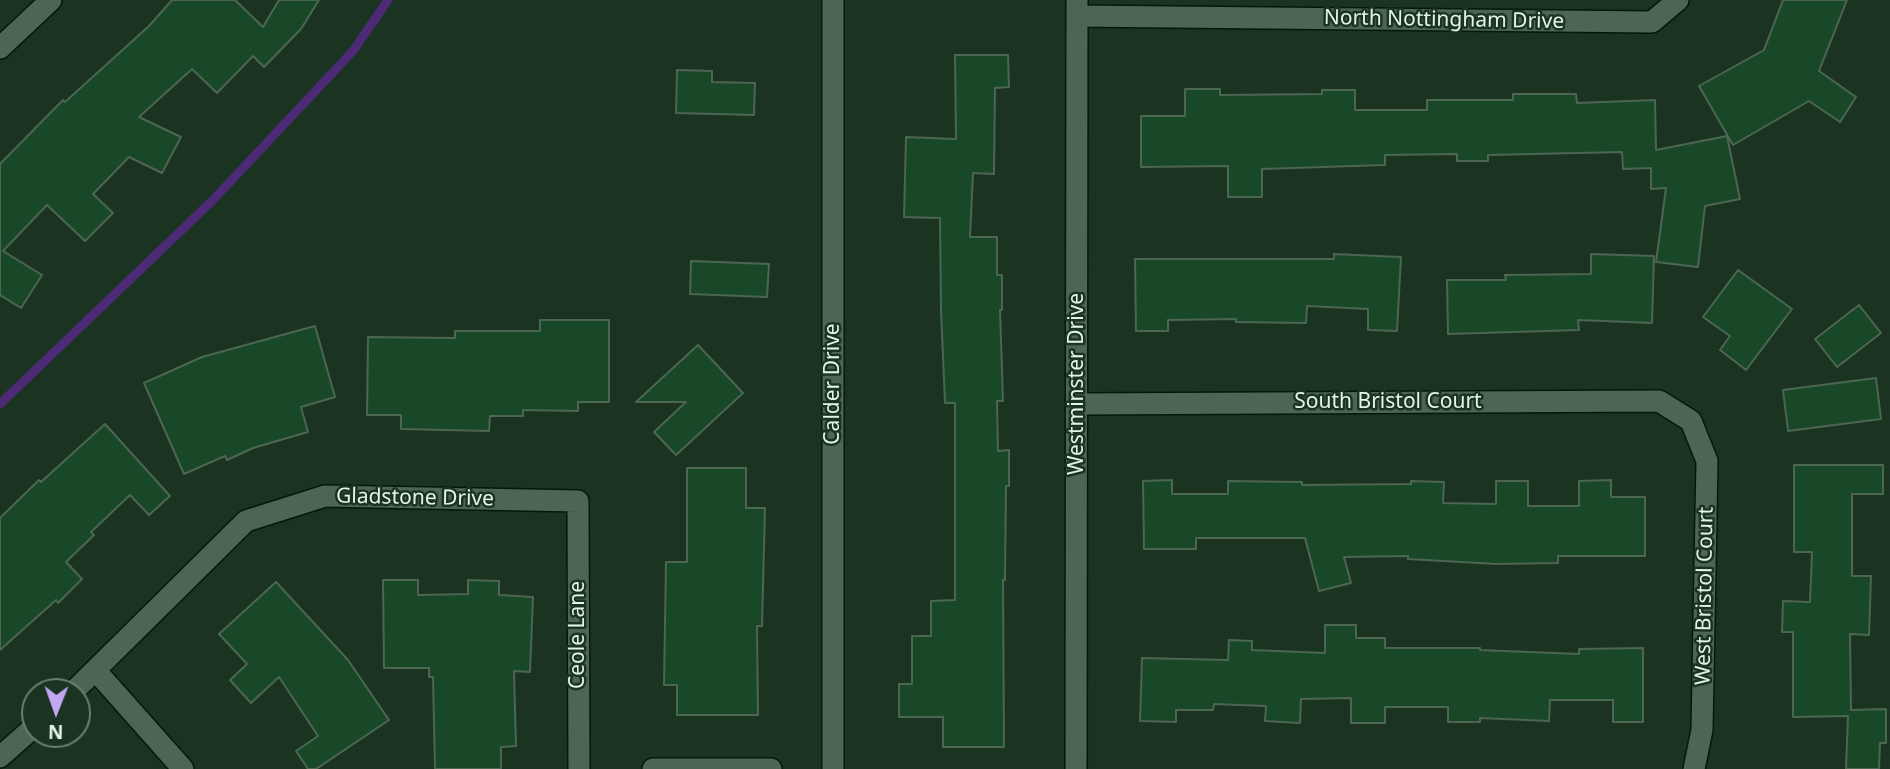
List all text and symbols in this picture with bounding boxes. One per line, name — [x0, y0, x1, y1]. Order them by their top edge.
street label: North Nottingham Drive — [1324, 5, 1564, 35]
street label: Westminster Drive — [1064, 293, 1090, 475]
street label: Calder Drive — [820, 323, 846, 445]
street label: South Bristol Court — [1294, 389, 1482, 415]
street label: Gladstone Drive — [336, 484, 494, 512]
street label: West Bristol Court — [1691, 507, 1719, 685]
street label: Ceole Lane — [565, 581, 591, 689]
north arrow — [21, 678, 91, 748]
text: N — [48, 719, 64, 745]

